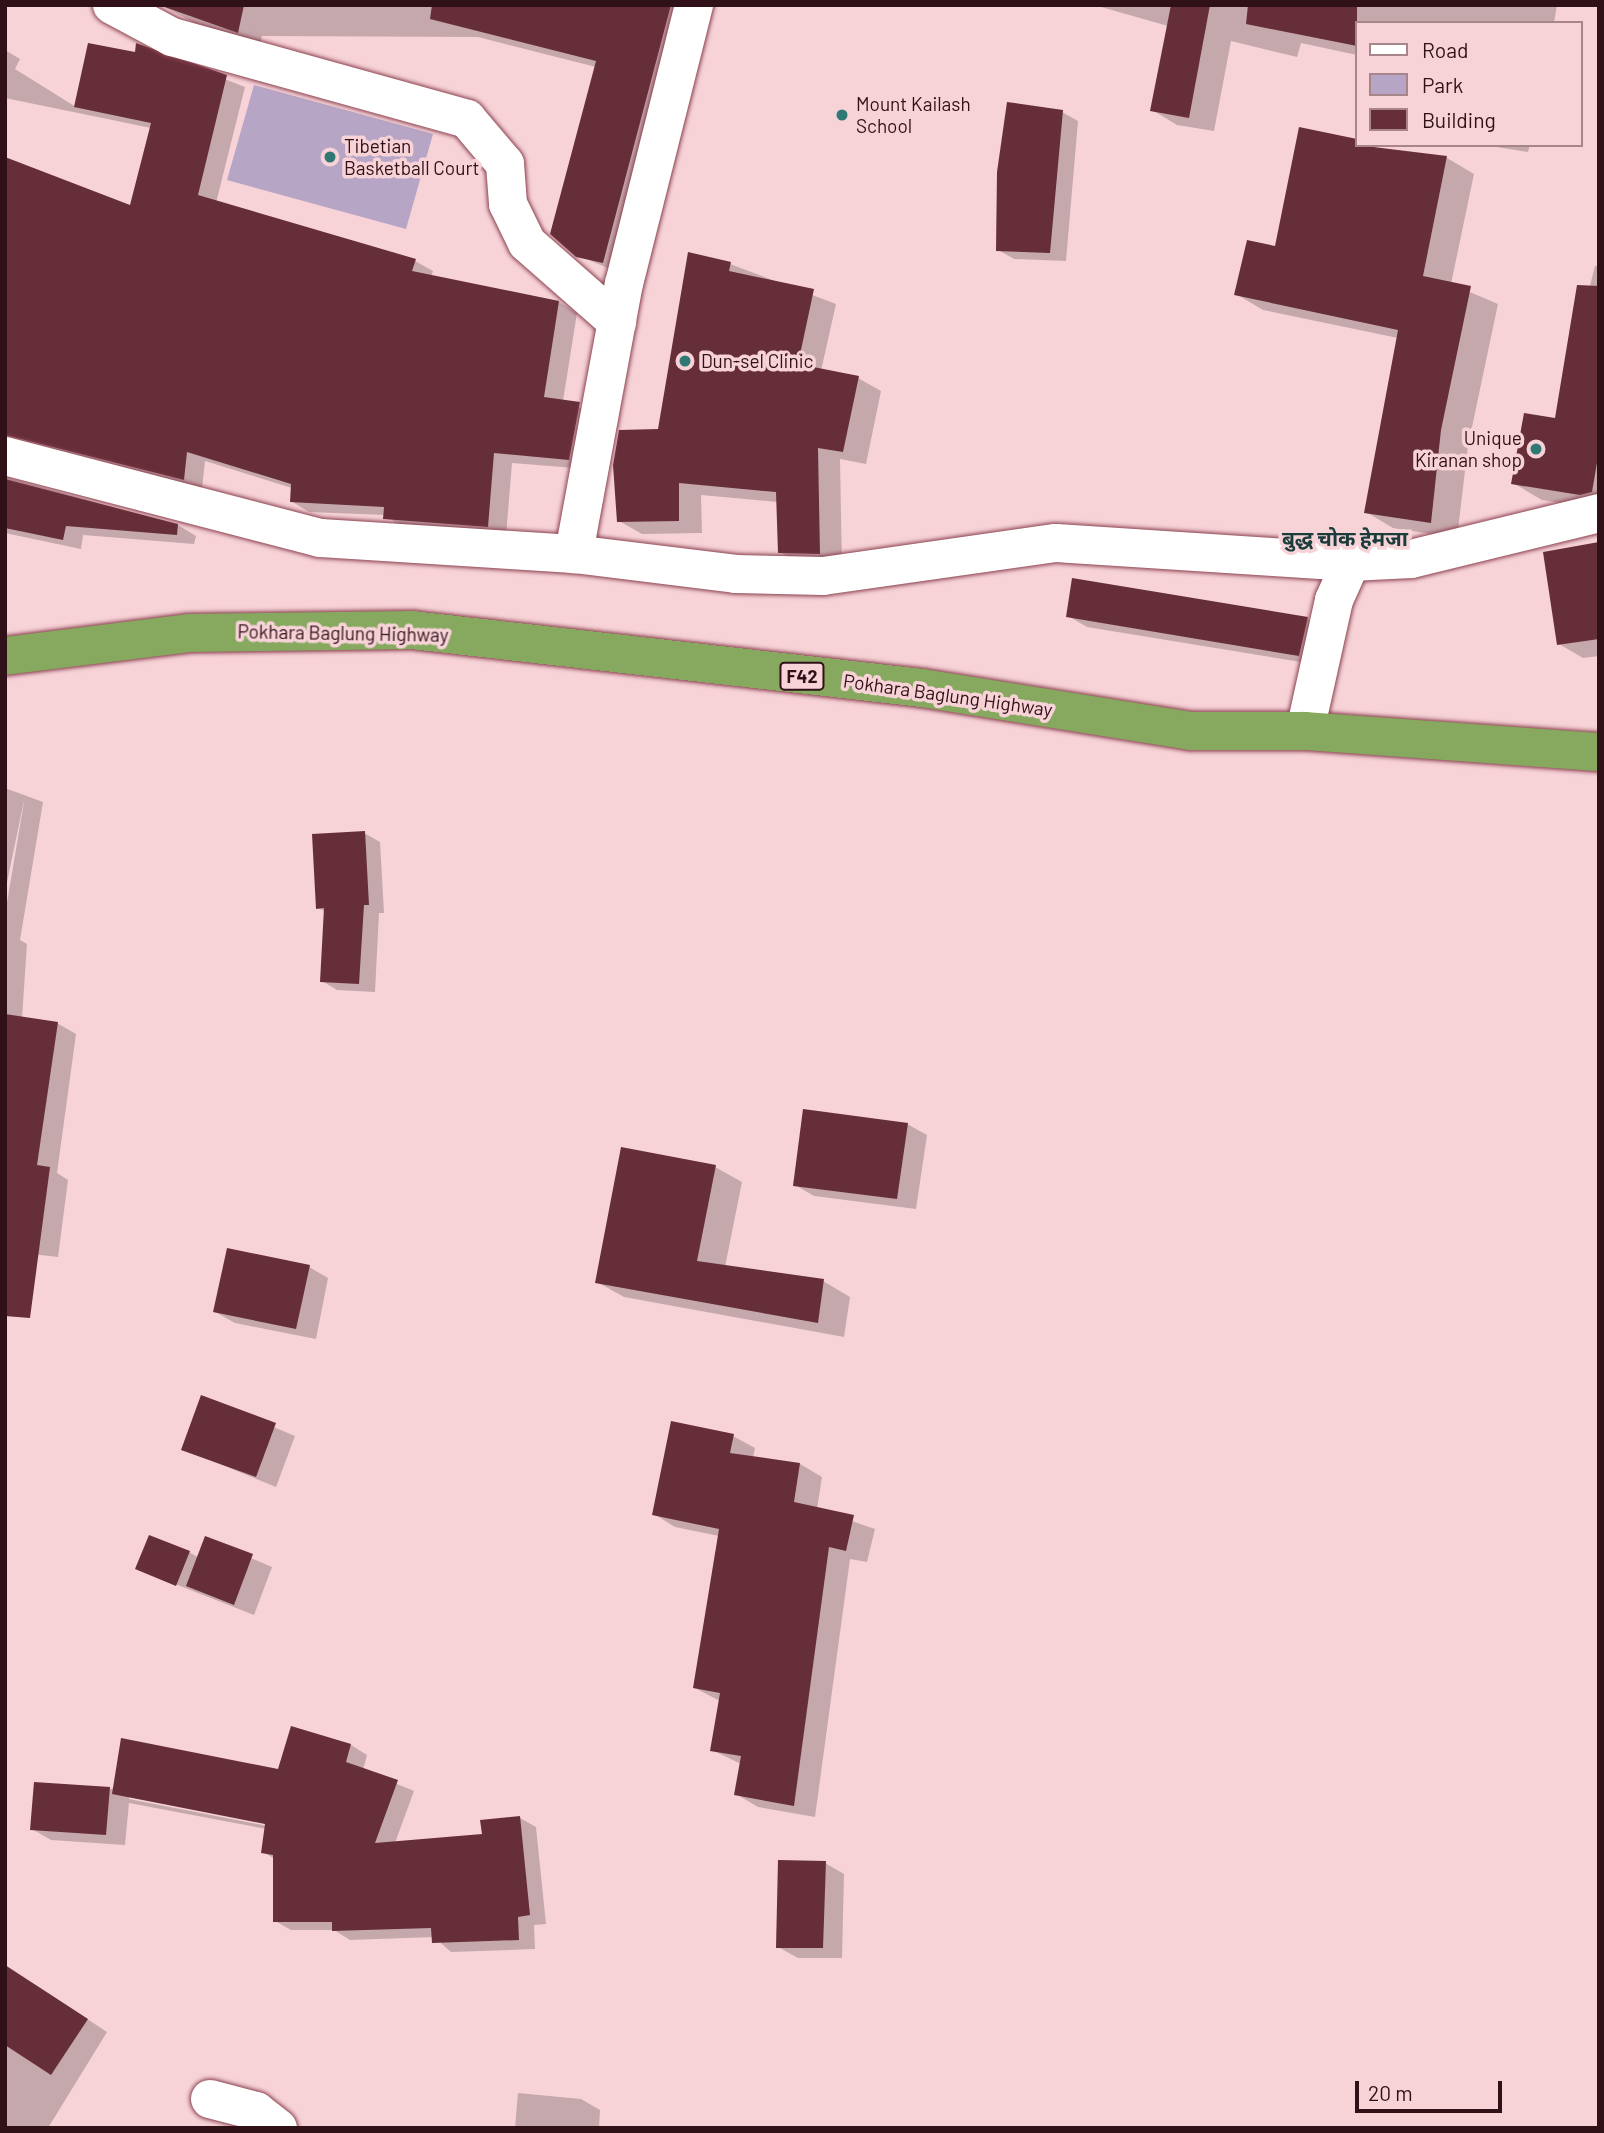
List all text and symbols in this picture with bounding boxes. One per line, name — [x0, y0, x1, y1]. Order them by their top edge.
legend — [1356, 21, 1583, 147]
text: Road — [1422, 37, 1468, 62]
text: Park — [1422, 72, 1463, 97]
place label: Mount Kailash School — [856, 93, 971, 137]
marker: Mount Kailash School — [834, 107, 850, 123]
text: Building — [1422, 107, 1496, 132]
place label: Tibetian Basketball Court — [344, 135, 479, 179]
marker: Tibetian Basketball Court — [322, 149, 338, 165]
place label: Dun-sel Clinic — [701, 350, 813, 372]
marker: Dun-sel Clinic — [675, 351, 695, 371]
place label: Unique Kiranan shop — [1415, 427, 1522, 471]
marker: Unique Kiranan shop — [1528, 441, 1544, 457]
district label: बुद्ध चोक हेमजा — [1282, 525, 1408, 551]
street label: Pokhara Baglung Highway — [237, 620, 449, 646]
road number: F42 — [779, 662, 825, 690]
street label: Pokhara Baglung Highway — [842, 669, 1054, 721]
scale bar — [1359, 2066, 1506, 2110]
text: 20 m — [1368, 2080, 1413, 2105]

